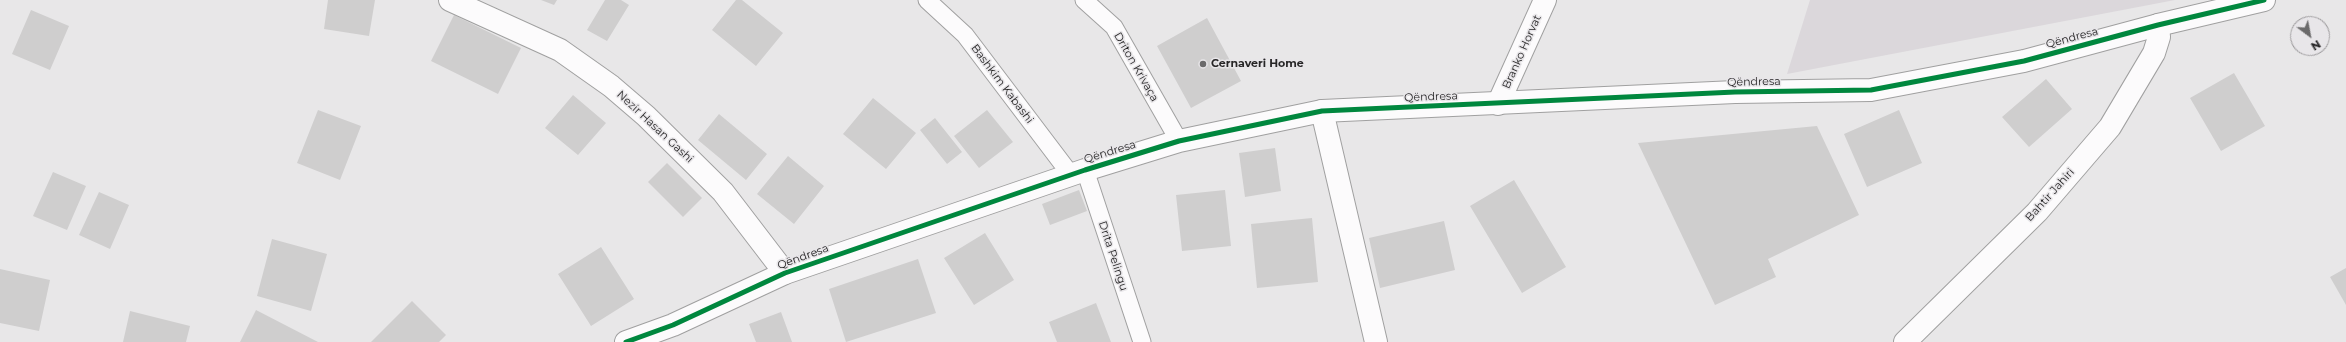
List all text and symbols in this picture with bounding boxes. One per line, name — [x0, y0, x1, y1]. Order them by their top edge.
street label: Branko Horvat — [1500, 13, 1544, 91]
north arrow — [2290, 16, 2330, 56]
street label: Qëndresa — [2044, 25, 2100, 51]
street label: Driton Krivaça — [1111, 30, 1161, 104]
text: N — [2308, 37, 2323, 54]
street label: Bashkim Kabashi — [968, 42, 1036, 126]
place label: Cernaveri Home — [1211, 57, 1304, 71]
marker: Cernaveri Home — [1198, 59, 1208, 69]
street label: Qëndresa — [1727, 75, 1781, 89]
street label: Nezir Hasan Gashi — [614, 88, 696, 166]
street label: Qëndresa — [1404, 89, 1458, 105]
street label: Qëndresa — [1082, 138, 1138, 166]
street label: Bahtir Jahiri — [2023, 166, 2077, 224]
street label: Drita Pelingu — [1096, 219, 1130, 293]
street label: Qëndresa — [776, 242, 830, 272]

